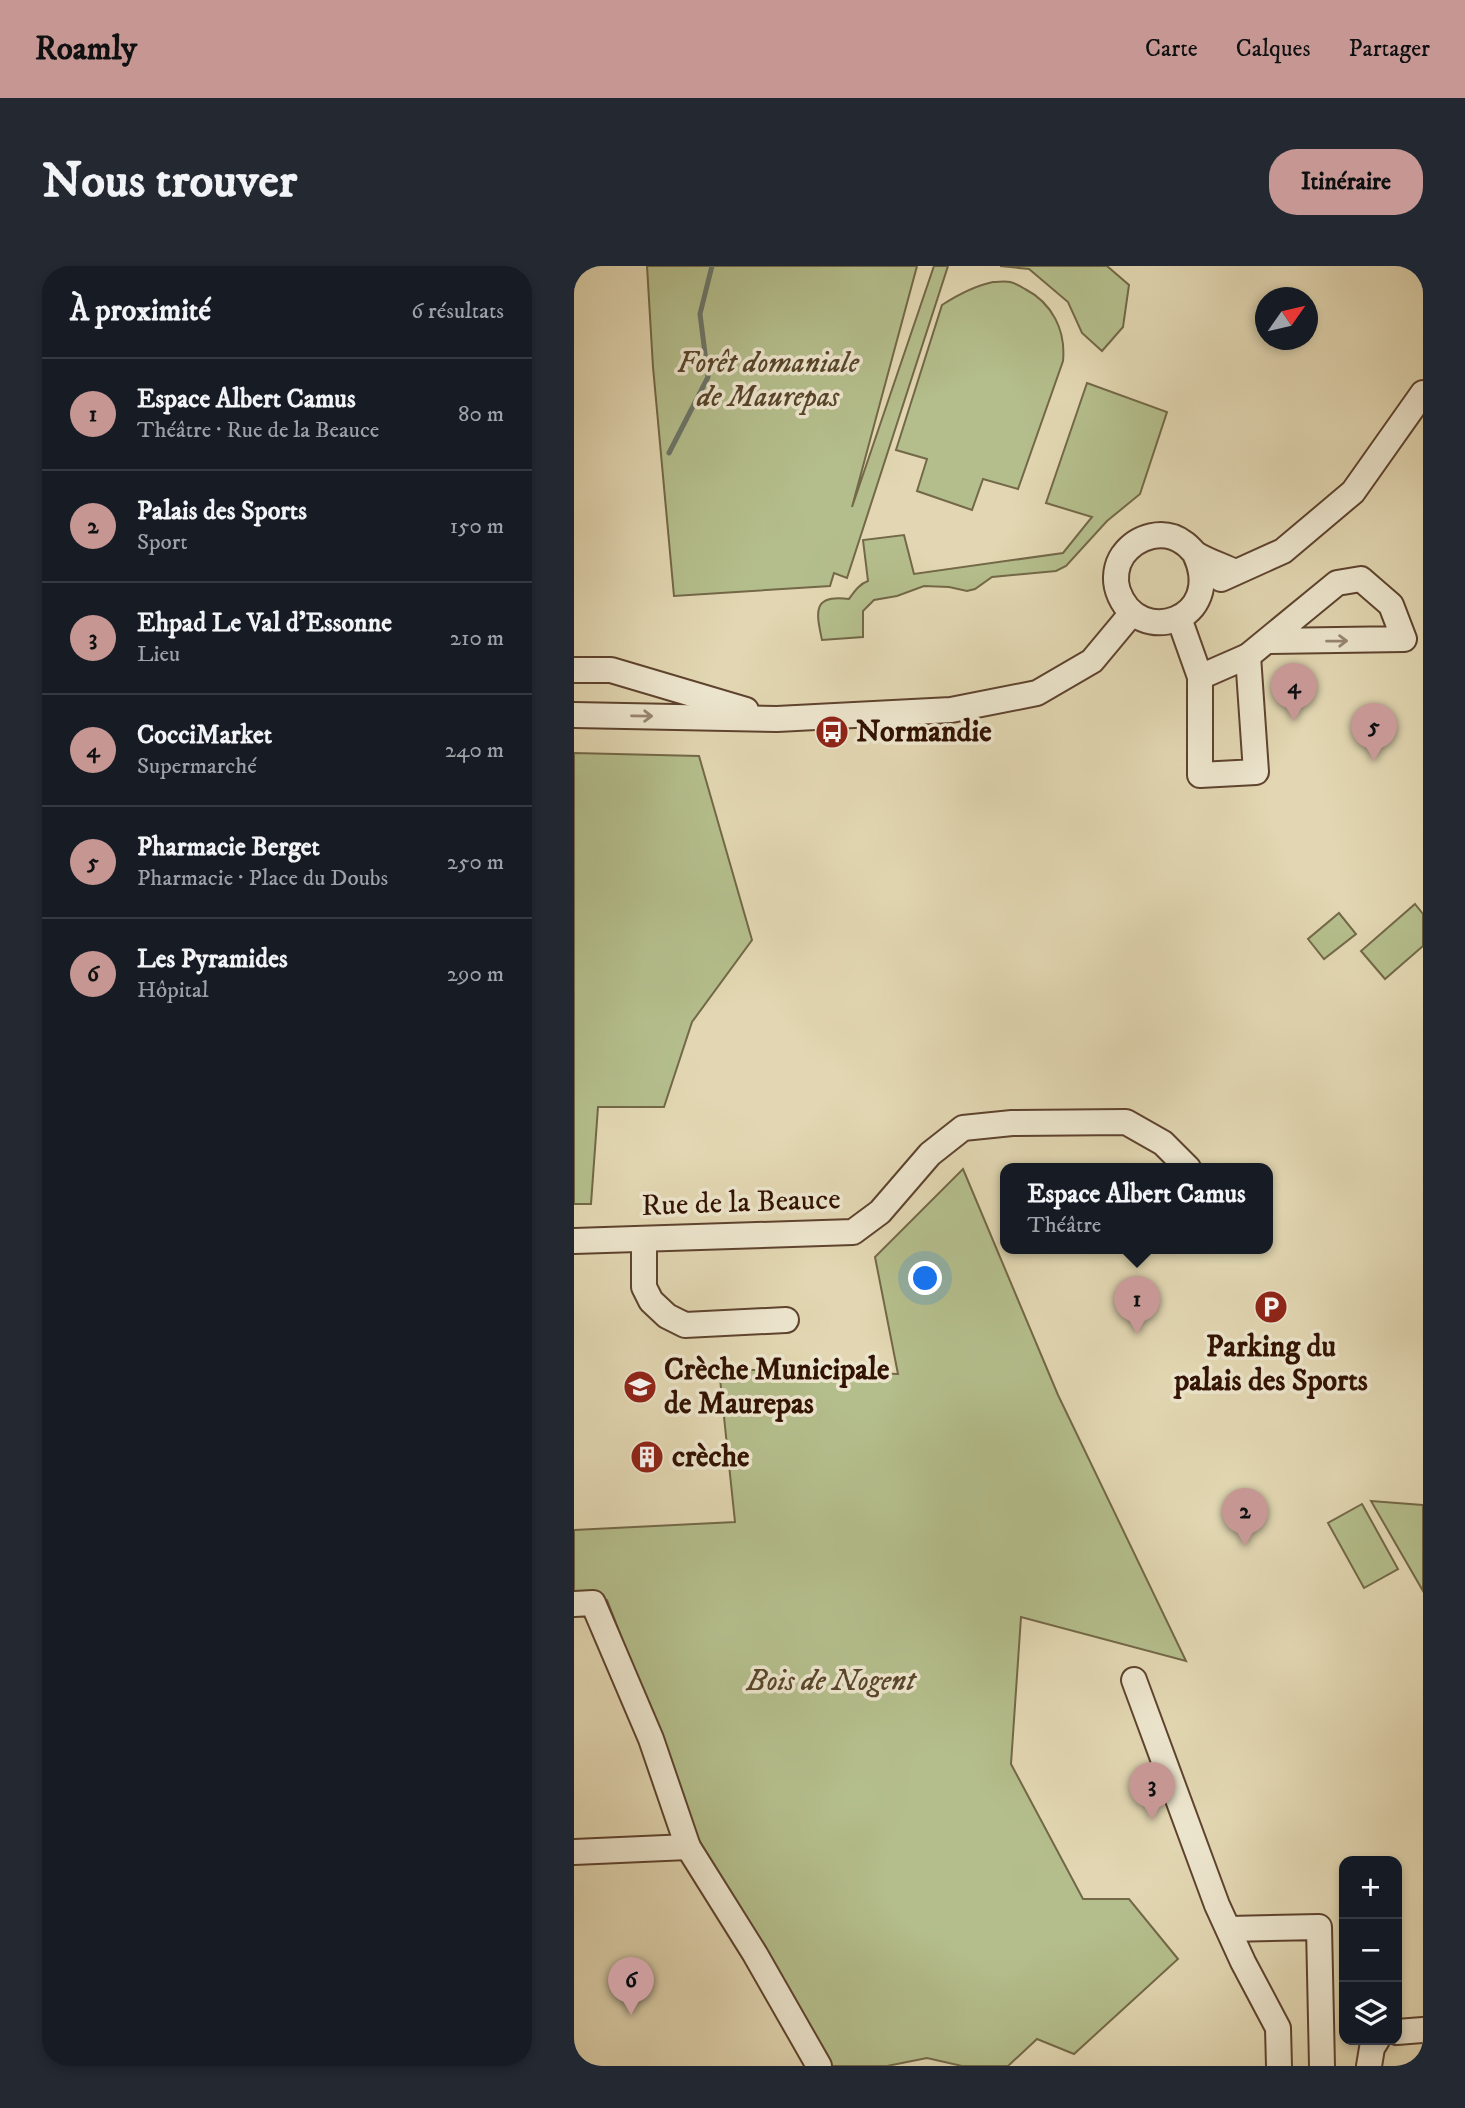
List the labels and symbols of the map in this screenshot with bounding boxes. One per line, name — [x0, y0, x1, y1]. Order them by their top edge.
north arrow — [1255, 287, 1318, 350]
park label: Forêt domaniale de Maurepas — [677, 345, 860, 416]
one-way arrow — [1325, 634, 1348, 648]
pin: 4 — [1271, 663, 1317, 721]
pin: 5 — [1351, 703, 1397, 761]
one-way arrow — [630, 709, 653, 723]
bus stop icon: Normandie — [813, 713, 851, 751]
place label: Normandie — [856, 714, 992, 751]
street label: Rue de la Beauce — [641, 1181, 841, 1225]
your location — [908, 1261, 942, 1295]
pin: 1 — [1114, 1276, 1160, 1334]
parking icon: Parking du palais des Sports — [1252, 1288, 1290, 1326]
place label: Parking du palais des Sports — [1173, 1329, 1368, 1400]
place label: Crèche Municipale de Maurepas — [664, 1352, 890, 1423]
school or university icon: Crèche Municipale de Maurepas — [621, 1368, 659, 1406]
building icon: crèche — [628, 1438, 666, 1476]
place label: crèche — [672, 1439, 750, 1476]
pin: 2 — [1222, 1488, 1268, 1546]
park label: Bois de Nogent — [746, 1663, 917, 1700]
pin: 3 — [1129, 1762, 1175, 1820]
pin: 6 — [608, 1957, 654, 2015]

